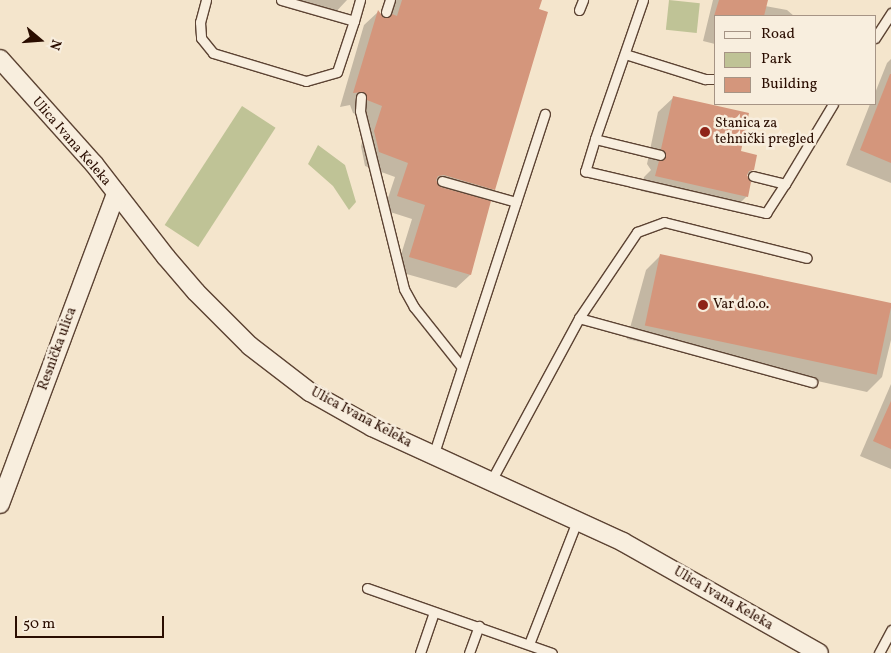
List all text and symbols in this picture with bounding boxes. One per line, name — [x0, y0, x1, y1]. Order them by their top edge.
north arrow — [15, 15, 65, 65]
legend — [714, 15, 876, 105]
text: Road — [761, 24, 795, 45]
text: N — [44, 37, 65, 53]
text: Park — [761, 49, 792, 70]
text: Building — [761, 74, 817, 95]
street label: Ulica Ivana Keleka — [28, 94, 114, 190]
place label: Stanica za tehnički pregled — [715, 116, 814, 148]
marker: Stanica za tehnički pregled — [699, 126, 711, 138]
place label: Var d.o.o. — [713, 297, 769, 313]
marker: Var d.o.o. — [697, 299, 709, 311]
street label: Resnička ulica — [35, 305, 81, 393]
street label: Ulica Ivana Keleka — [307, 384, 415, 452]
street label: Ulica Ivana Keleka — [670, 564, 776, 634]
scale bar — [18, 606, 166, 638]
text: 50 m — [23, 614, 55, 635]

